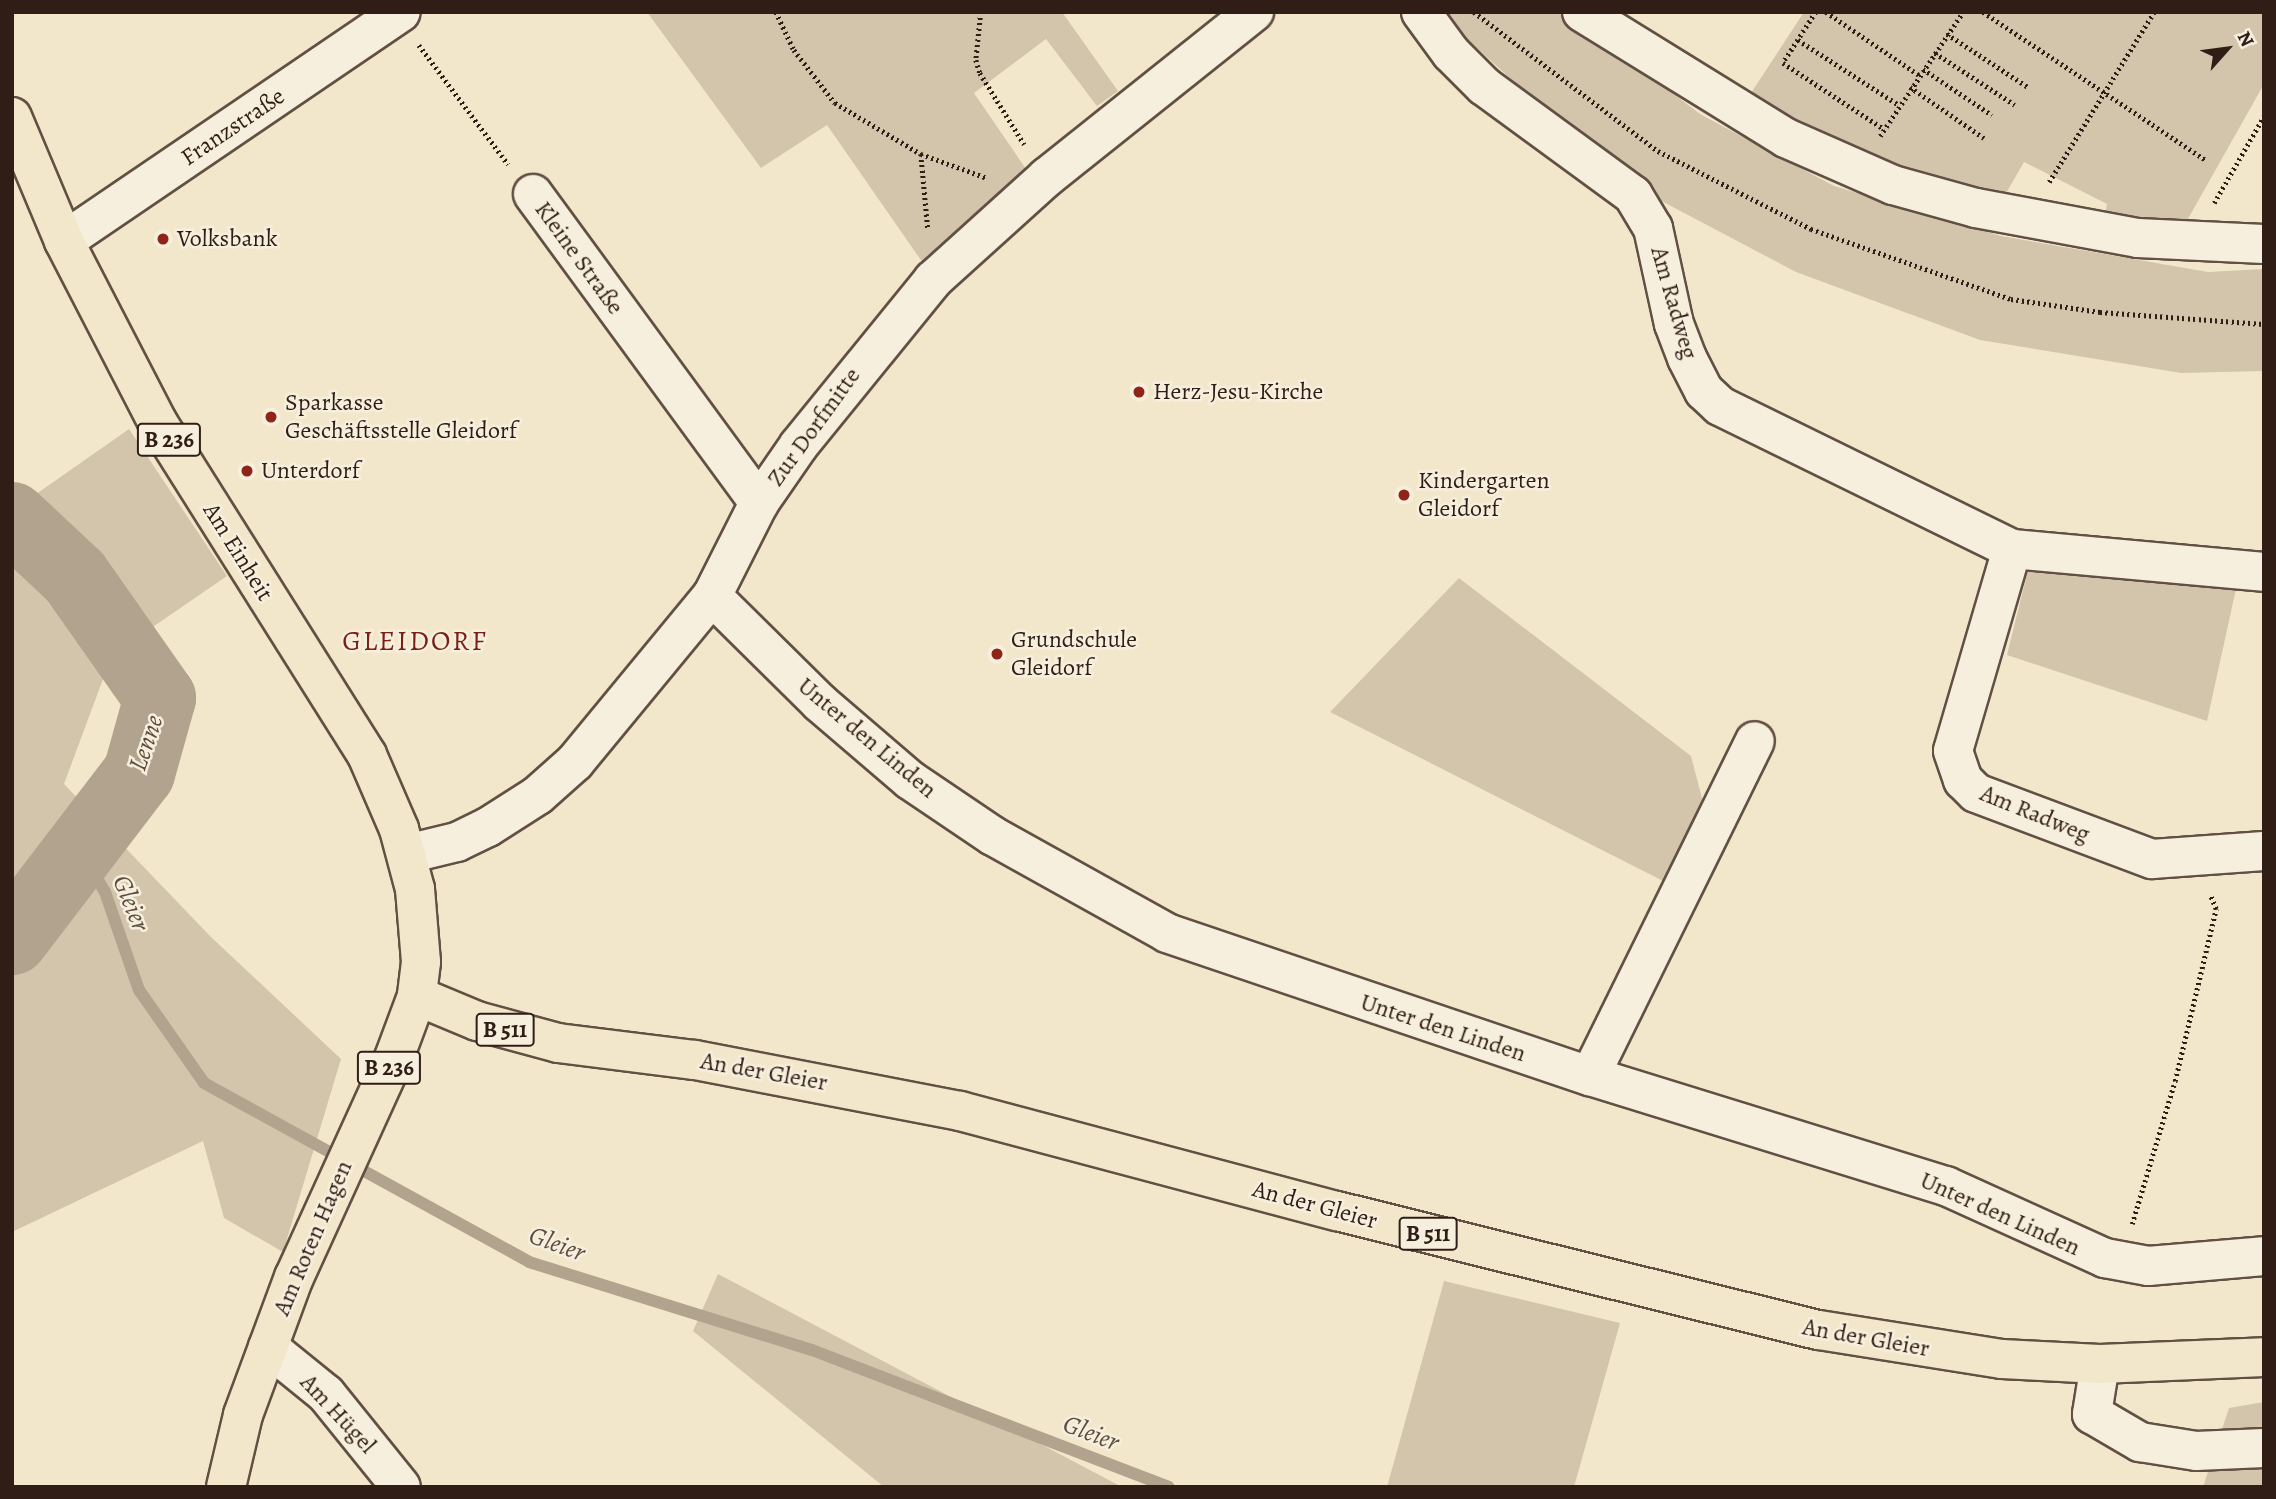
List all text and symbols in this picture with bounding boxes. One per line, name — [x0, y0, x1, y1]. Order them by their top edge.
north arrow — [2192, 14, 2262, 84]
text: N — [2231, 27, 2260, 51]
street label: Franzstraße — [176, 82, 290, 172]
street label: Kleine Straße — [528, 196, 630, 320]
place label: Volksbank — [177, 225, 278, 253]
marker: Volksbank — [155, 231, 171, 247]
street label: Am Radweg — [1644, 243, 1704, 363]
street label: Zur Dorfmitte — [761, 362, 867, 492]
place label: Herz-Jesu-Kirche — [1153, 378, 1323, 406]
marker: Herz-Jesu-Kirche — [1131, 384, 1147, 400]
place label: Sparkasse Geschäftsstelle Gleidorf — [285, 389, 517, 445]
marker: Sparkasse Geschäftsstelle Gleidorf — [263, 409, 279, 425]
road number: B 236 — [136, 420, 202, 460]
place label: Unterdorf — [261, 457, 360, 485]
marker: Unterdorf — [239, 463, 255, 479]
place label: Kindergarten Gleidorf — [1418, 467, 1550, 523]
marker: Kindergarten Gleidorf — [1396, 487, 1412, 503]
street label: Am Einheit — [197, 498, 279, 606]
district label: GLEIDORF — [343, 624, 487, 658]
place label: Grundschule Gleidorf — [1011, 626, 1137, 682]
marker: Grundschule Gleidorf — [989, 646, 1005, 662]
street label: Unter den Linden — [792, 672, 942, 804]
water label: Lenne — [122, 711, 170, 775]
street label: Am Radweg — [1976, 779, 2094, 849]
water label: Gleier — [106, 871, 156, 935]
street label: Unter den Linden — [1357, 988, 1529, 1068]
road number: B 511 — [475, 1010, 535, 1050]
street label: An der Gleier — [698, 1047, 830, 1097]
road number: B 236 — [356, 1049, 422, 1088]
street label: Am Roten Hagen — [267, 1156, 359, 1320]
street label: Unter den Linden — [1916, 1166, 2084, 1262]
street label: An der Gleier — [1249, 1175, 1381, 1235]
road number: B 511 — [1398, 1214, 1458, 1254]
water label: Gleier — [525, 1220, 589, 1268]
street label: An der Gleier — [1800, 1313, 1932, 1363]
street label: Am Hügel — [294, 1368, 382, 1460]
water label: Gleier — [1059, 1408, 1123, 1458]

